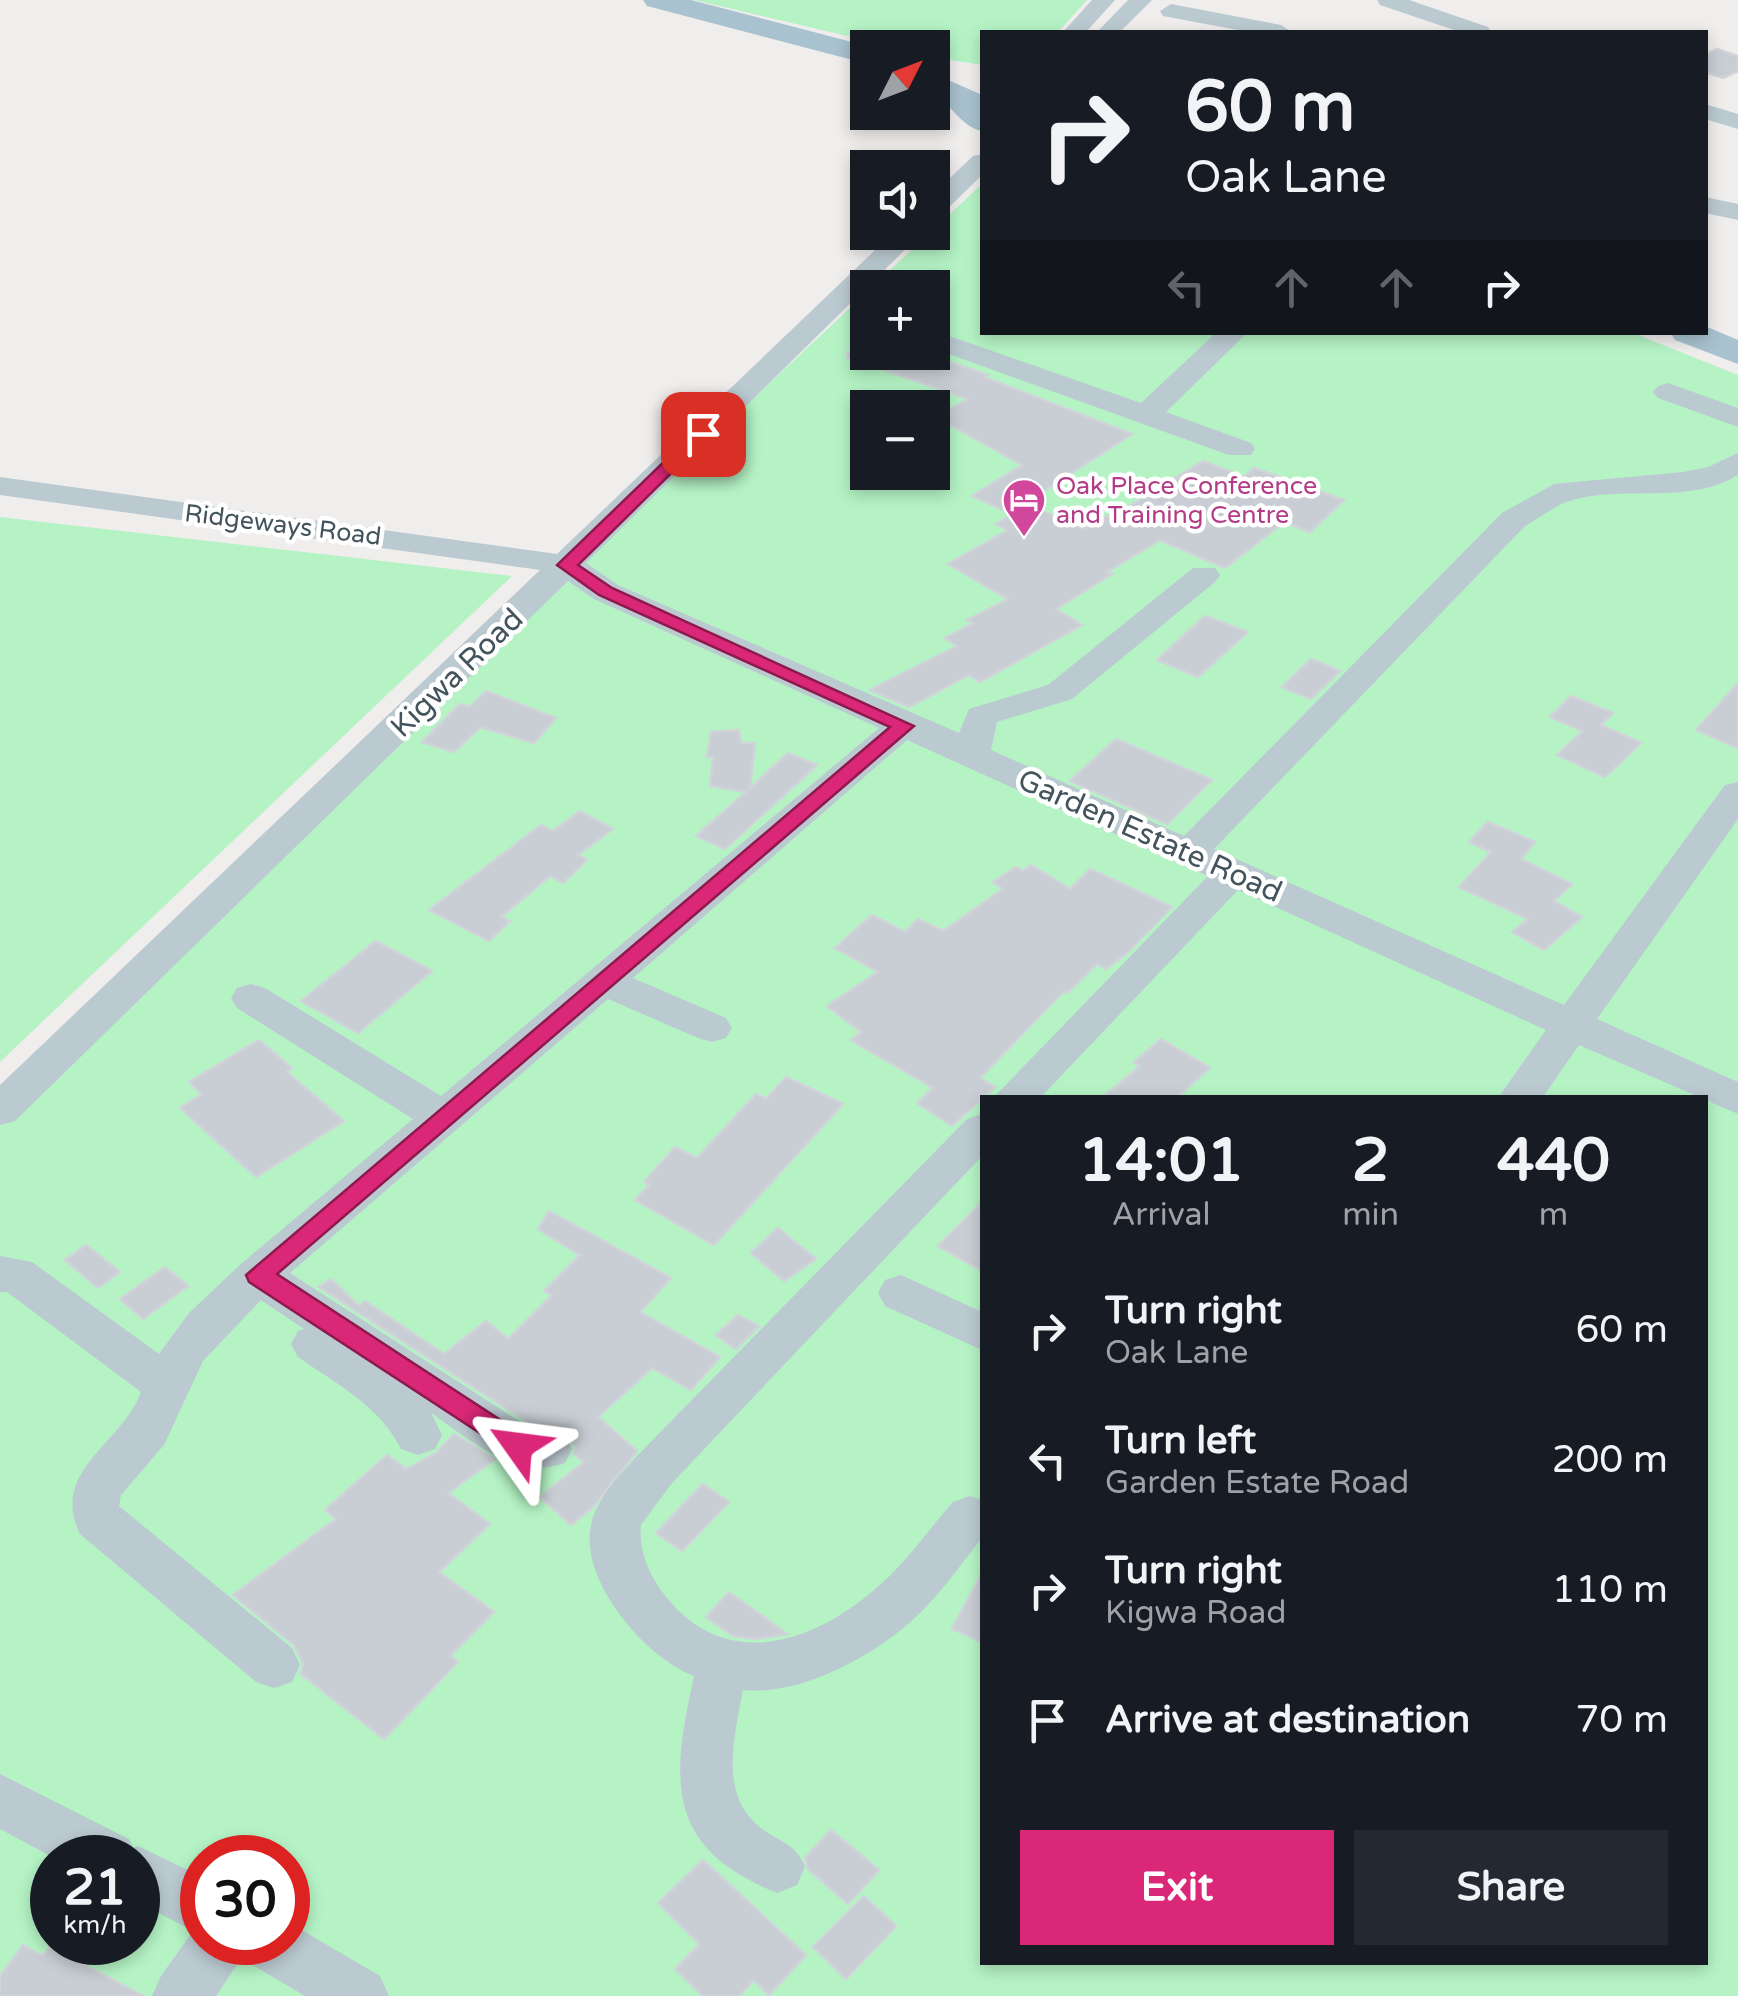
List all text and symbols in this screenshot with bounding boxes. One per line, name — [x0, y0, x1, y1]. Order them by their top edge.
north arrow — [850, 30, 950, 130]
map controls — [850, 30, 950, 490]
text: 60 m — [1185, 66, 1355, 150]
icon: right — [1020, 70, 1150, 200]
button: sound — [850, 150, 950, 250]
text: Oak Lane — [1185, 151, 1387, 205]
icon: left — [1159, 260, 1214, 315]
icon: ahead — [1264, 260, 1319, 315]
icon: ahead — [1369, 260, 1424, 315]
icon: right — [1474, 260, 1529, 315]
button: + — [850, 270, 950, 370]
button: − — [850, 390, 950, 490]
pin — [661, 392, 746, 477]
icon: arrive — [676, 407, 731, 462]
place label: Oak Place Conference and Training Centre — [1056, 471, 1317, 530]
hotel icon: Oak Place Conference and Training Centre — [1001, 477, 1047, 538]
street label: Ridgeways Road — [183, 498, 383, 552]
street label: Kigwa Road — [383, 601, 531, 745]
street label: Garden Estate Road — [1012, 761, 1288, 911]
text: 14:01 — [1078, 1125, 1244, 1197]
text: 2 — [1352, 1125, 1389, 1197]
text: 440 — [1497, 1125, 1610, 1197]
text: Arrival — [1112, 1196, 1211, 1234]
text: min — [1342, 1196, 1399, 1234]
text: m — [1539, 1196, 1568, 1234]
text: Turn right — [1105, 1288, 1282, 1334]
icon: right — [1020, 1303, 1075, 1358]
text: 60 m — [1576, 1307, 1668, 1353]
text: Oak Lane — [1105, 1334, 1248, 1372]
position arrow — [466, 1394, 570, 1498]
text: Turn left — [1105, 1418, 1256, 1464]
icon: left — [1020, 1433, 1075, 1488]
text: 200 m — [1552, 1437, 1668, 1483]
text: Garden Estate Road — [1105, 1464, 1409, 1502]
text: Turn right — [1105, 1548, 1282, 1594]
icon: right — [1020, 1563, 1075, 1618]
text: 110 m — [1552, 1567, 1668, 1613]
text: Kigwa Road — [1105, 1594, 1286, 1632]
icon: arrive — [1020, 1693, 1075, 1748]
text: Arrive at destination — [1105, 1697, 1470, 1743]
text: 70 m — [1576, 1697, 1668, 1743]
button: Exit — [1020, 1830, 1334, 1945]
button: Share — [1354, 1830, 1668, 1945]
speed limit sign: 30 — [180, 1835, 310, 1965]
text: 21 — [64, 1858, 126, 1918]
text: km/h — [64, 1910, 126, 1940]

